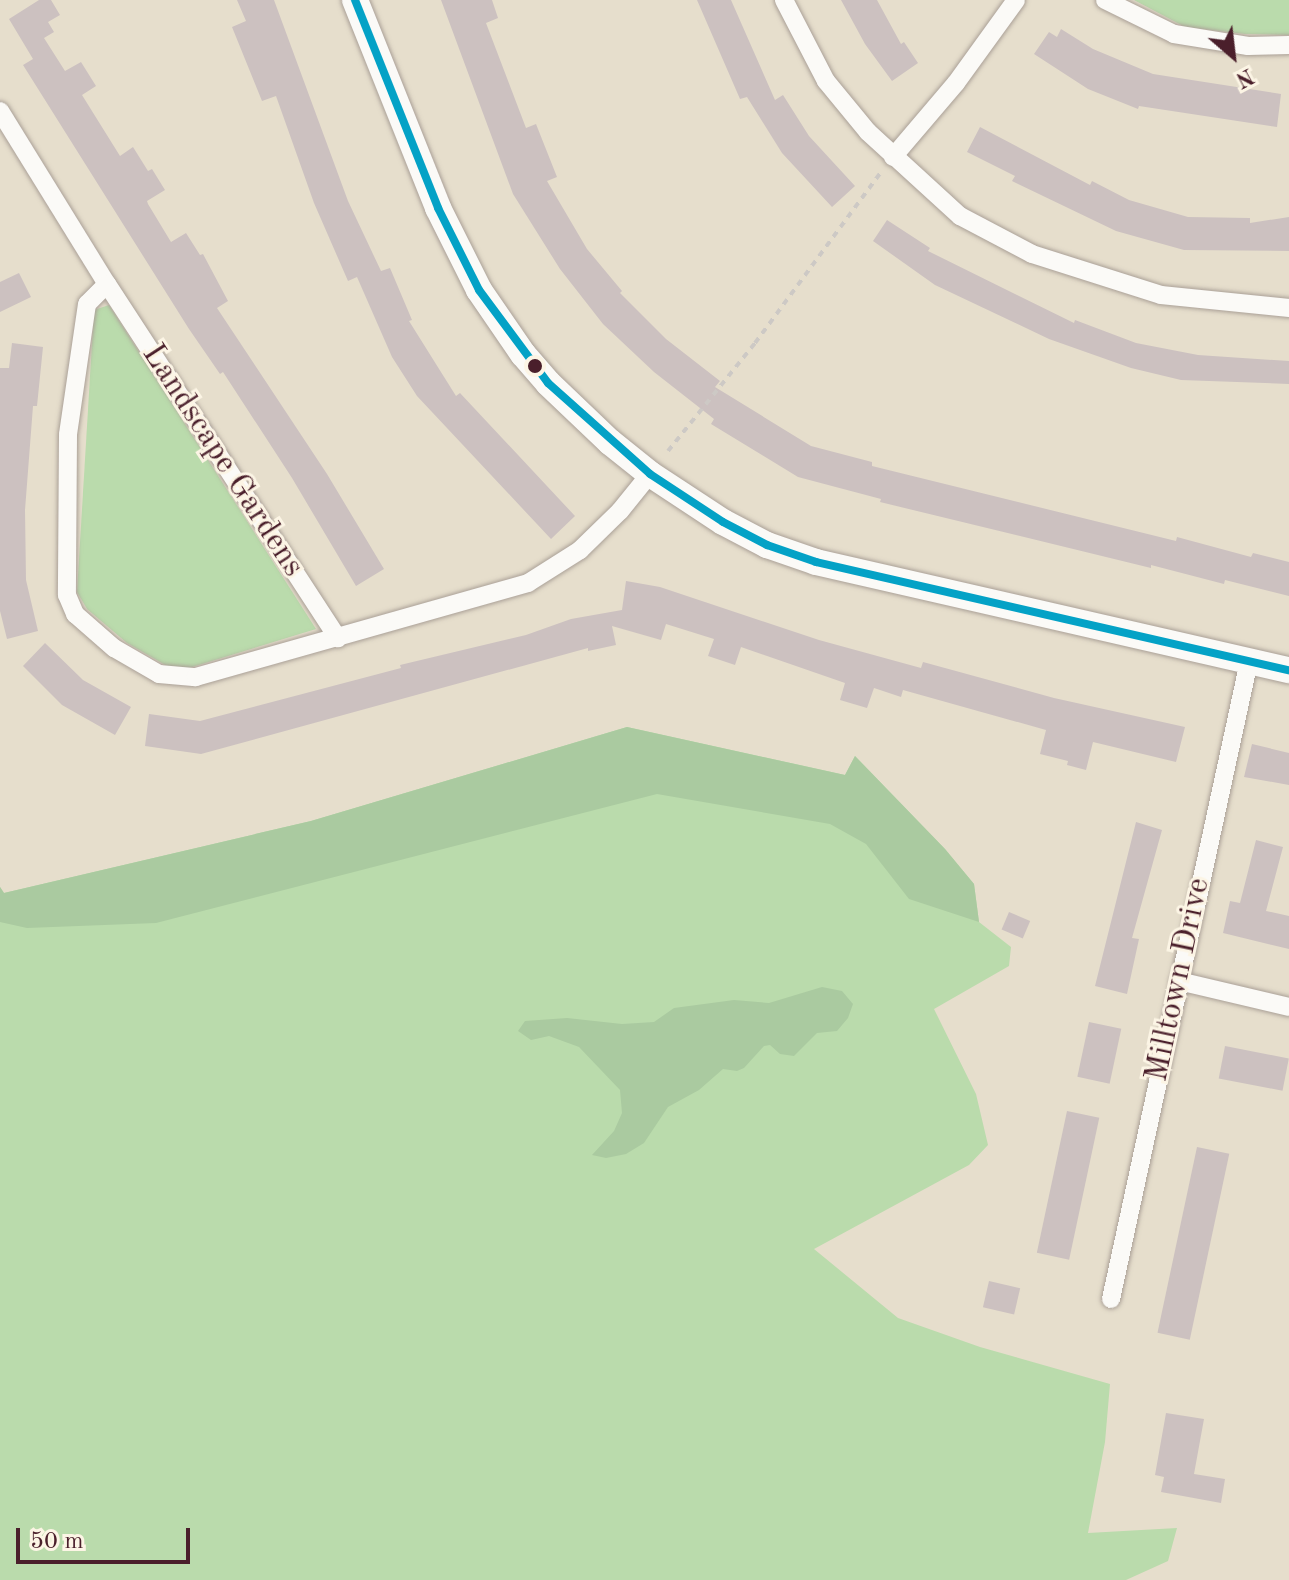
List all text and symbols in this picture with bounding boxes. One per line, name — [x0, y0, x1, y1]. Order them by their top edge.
north arrow — [1193, 16, 1273, 96]
text: N — [1232, 64, 1257, 91]
street label: Landscape Gardens — [132, 337, 312, 585]
unlabelled marker — [527, 358, 543, 374]
street label: Milltown Drive — [1139, 875, 1219, 1085]
scale bar — [20, 1512, 194, 1562]
text: 50 m — [30, 1530, 84, 1554]

